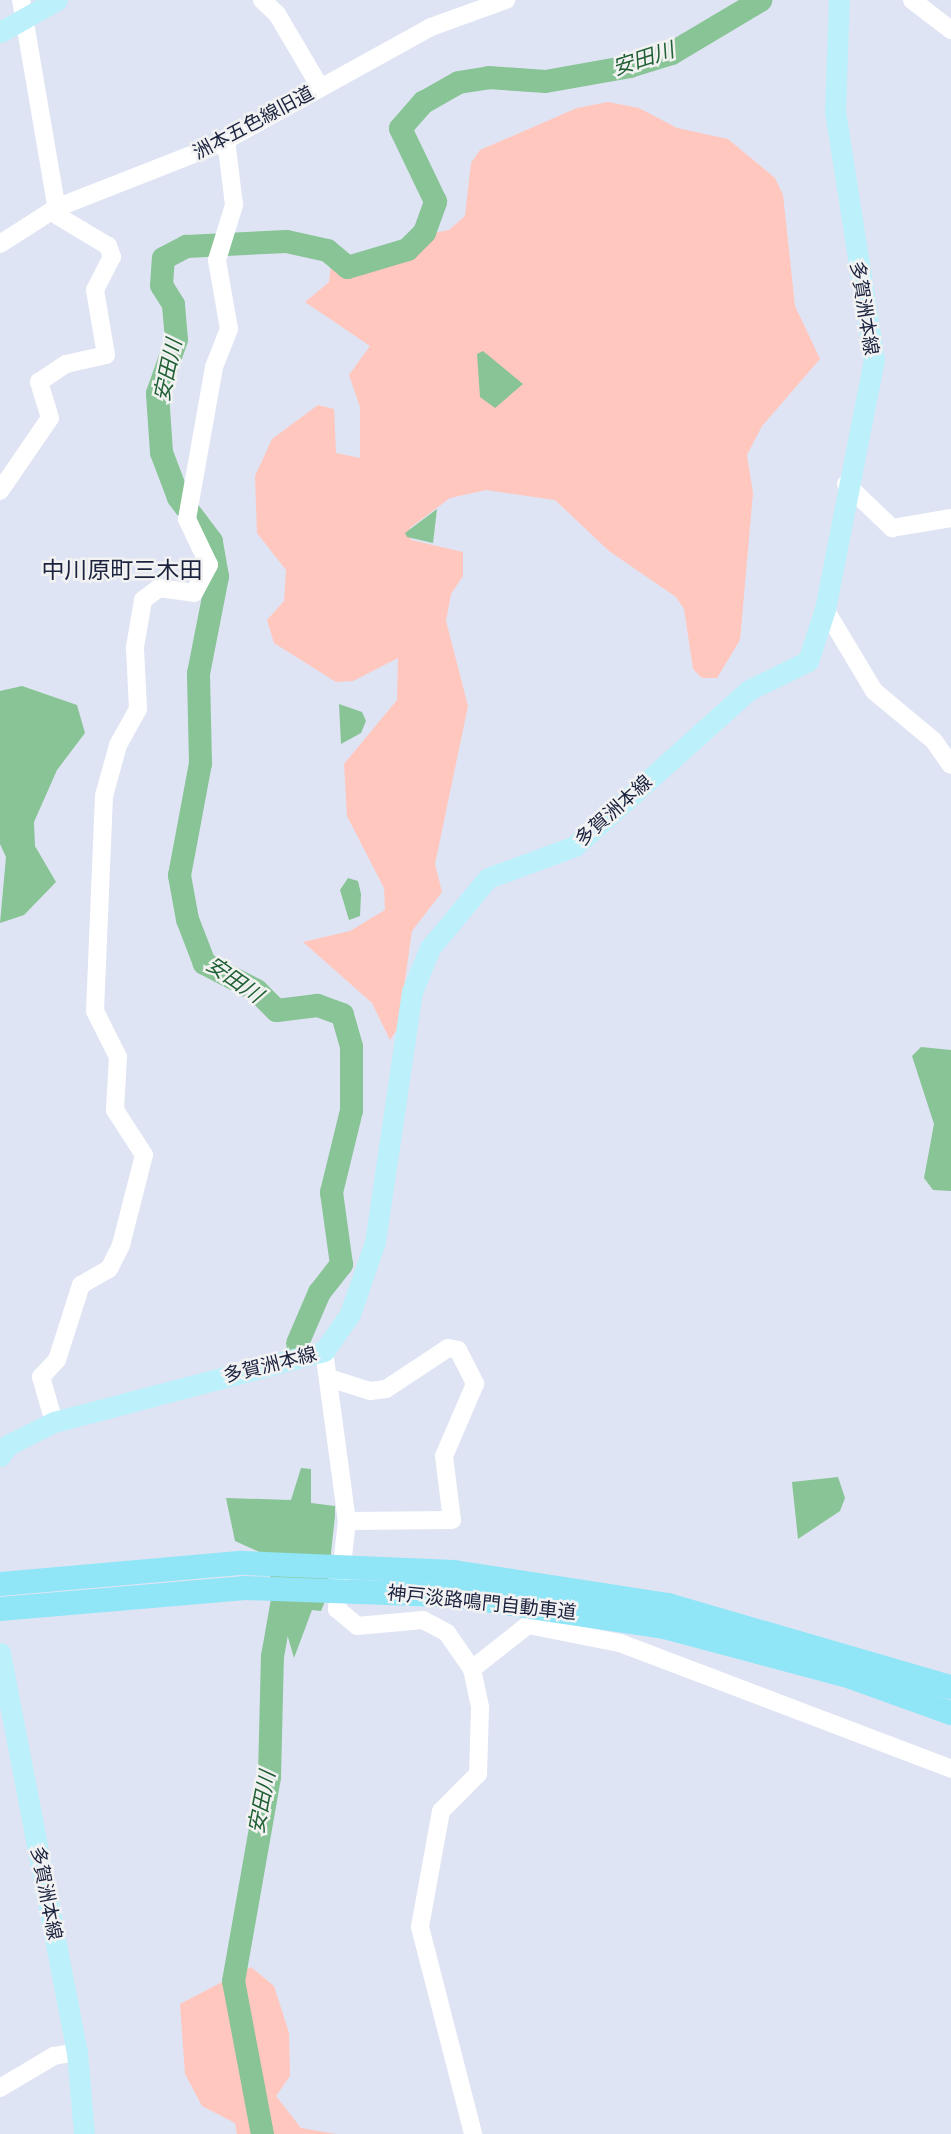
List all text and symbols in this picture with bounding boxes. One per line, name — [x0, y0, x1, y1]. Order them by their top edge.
water label: 安田川 — [609, 36, 677, 80]
street label: 洲本五色線旧道 — [189, 81, 317, 163]
street label: 多賀洲本線 — [846, 259, 884, 357]
water label: 安田川 — [148, 337, 186, 403]
district label: 中川原町三木田 — [42, 555, 202, 583]
street label: 多賀洲本線 — [570, 770, 656, 850]
water label: 安田川 — [202, 951, 268, 1007]
street label: 多賀洲本線 — [221, 1341, 319, 1387]
street label: 神戸淡路鳴門自動車道 — [386, 1581, 578, 1623]
water label: 安田川 — [243, 1769, 279, 1835]
street label: 多賀洲本線 — [27, 1844, 67, 1942]

